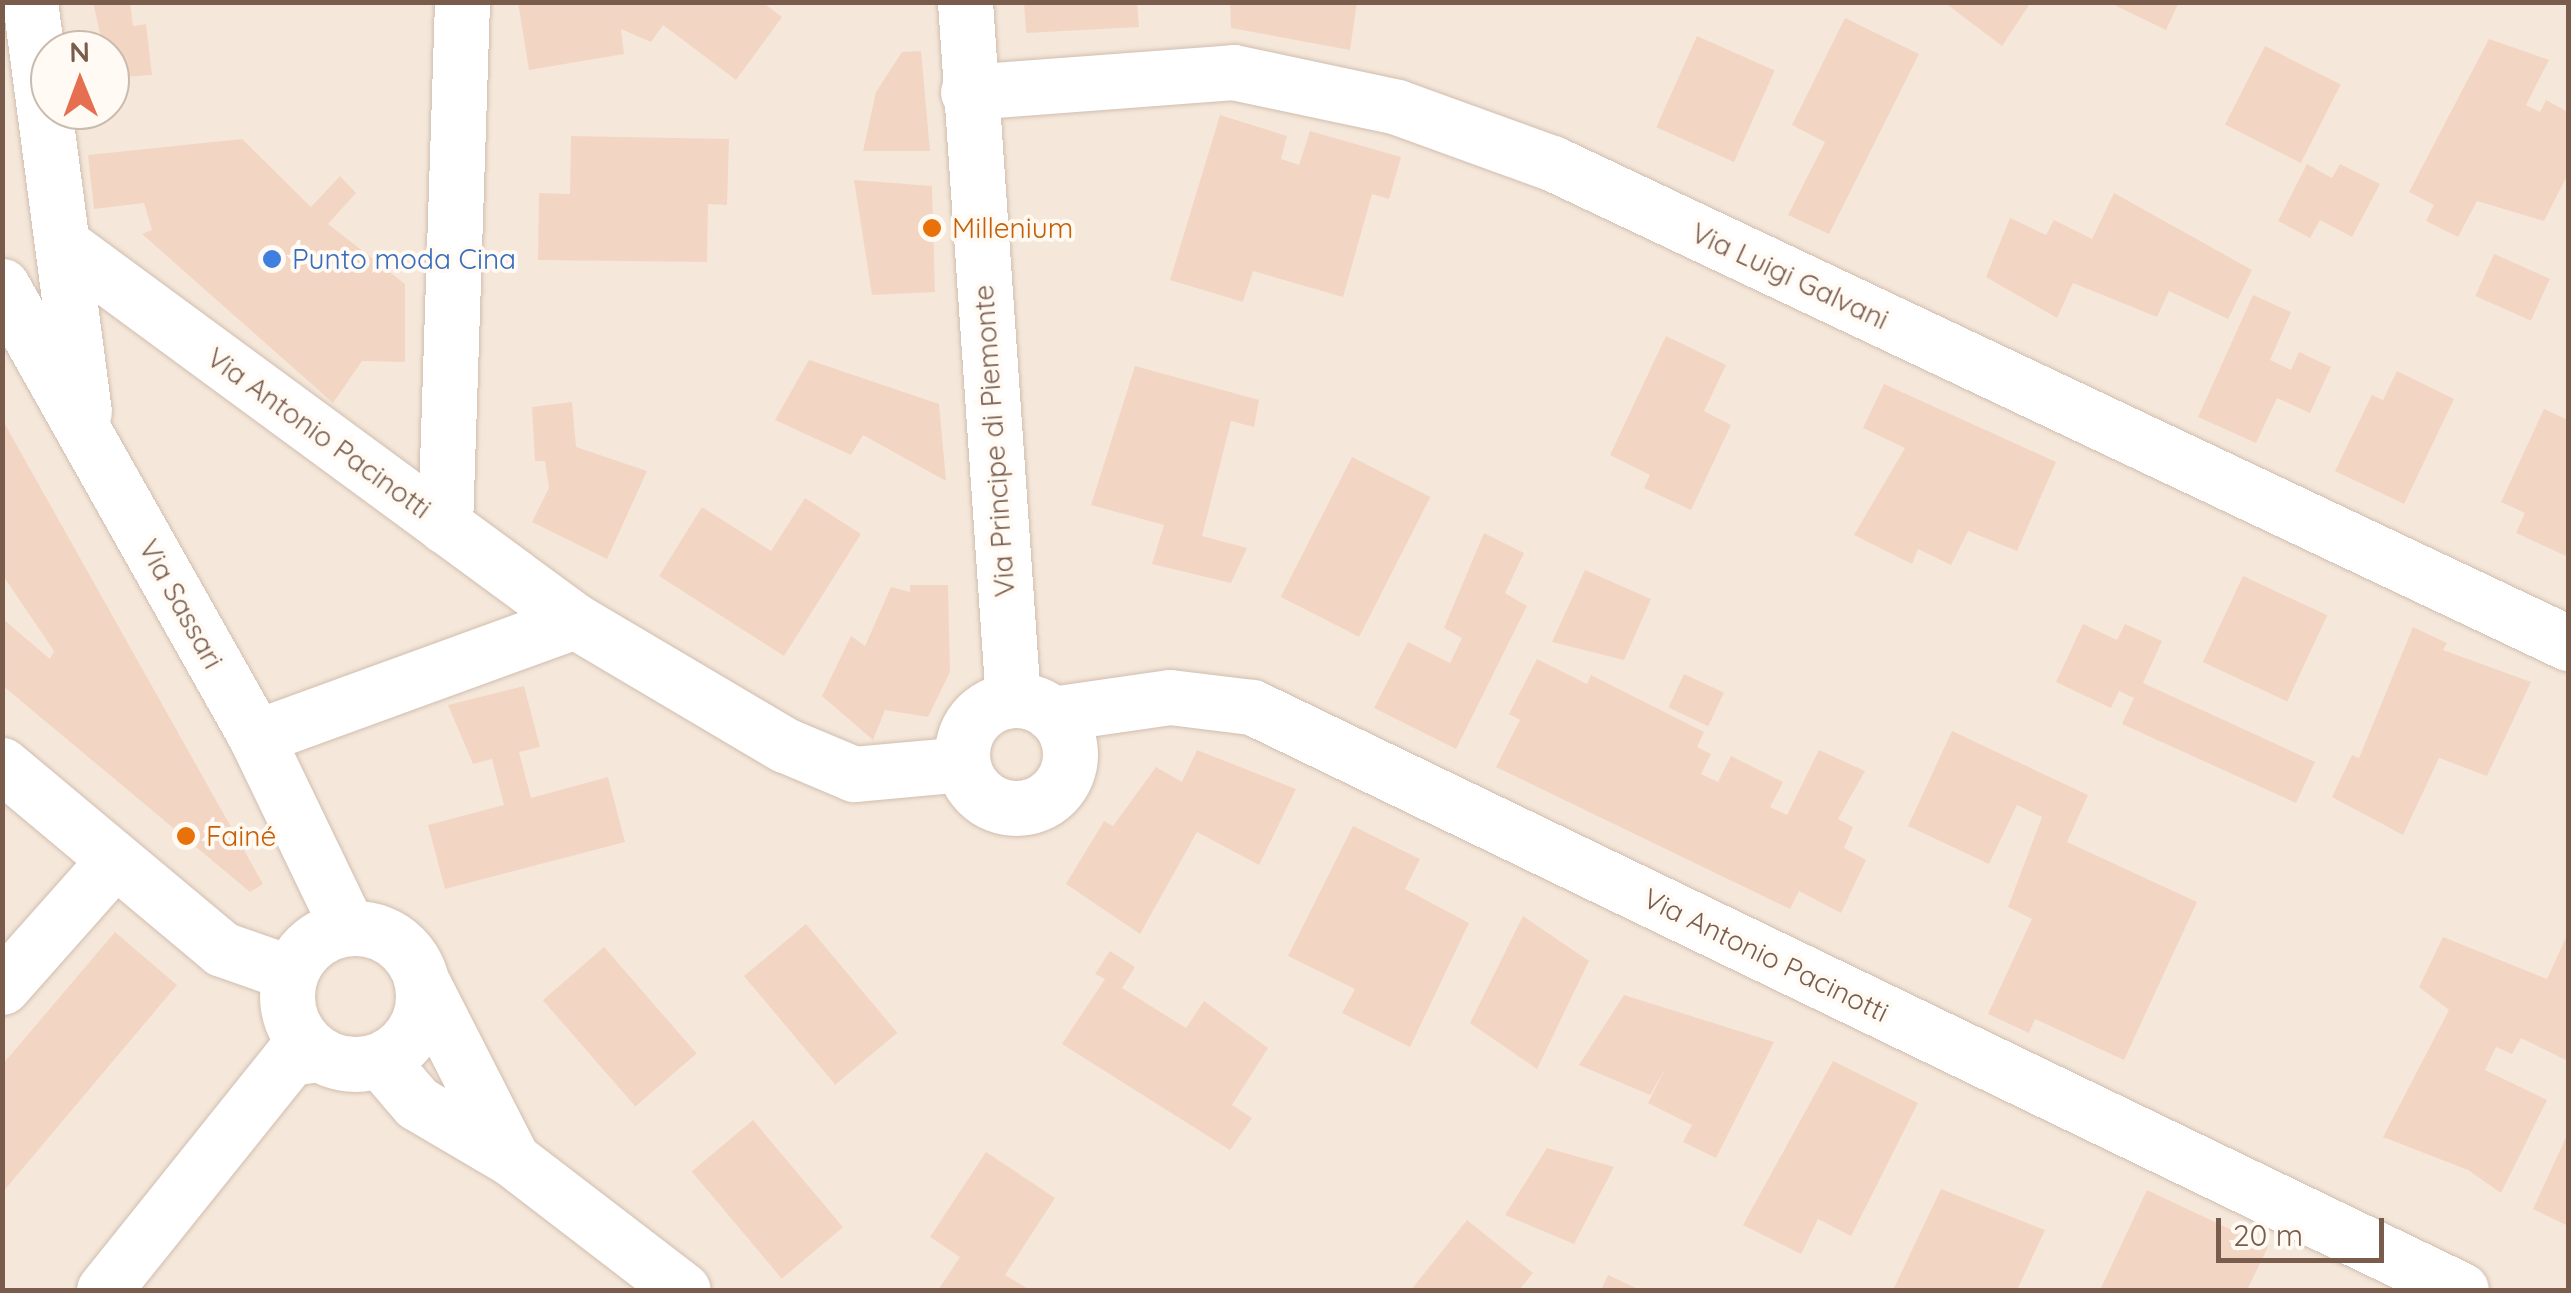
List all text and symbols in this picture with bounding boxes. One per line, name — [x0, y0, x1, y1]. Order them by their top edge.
north arrow — [30, 30, 130, 130]
text: N — [69, 34, 90, 69]
place label: Millenium — [952, 211, 1073, 245]
street label: Via Luigi Galvani — [1686, 216, 1894, 336]
marker: Millenium — [921, 217, 943, 239]
place label: Punto moda Cina — [292, 242, 516, 276]
marker: Punto moda Cina — [261, 248, 283, 270]
street label: Via Principe di Piemonte — [966, 284, 1022, 598]
street label: Via Antonio Pacinotti — [200, 340, 438, 526]
street label: Via Sassari — [132, 534, 230, 674]
place label: Fainé — [206, 819, 276, 853]
marker: Fainé — [175, 825, 197, 847]
street label: Via Antonio Pacinotti — [1638, 881, 1894, 1029]
scale bar — [2221, 1198, 2388, 1260]
text: 20 m — [2233, 1216, 2303, 1254]

